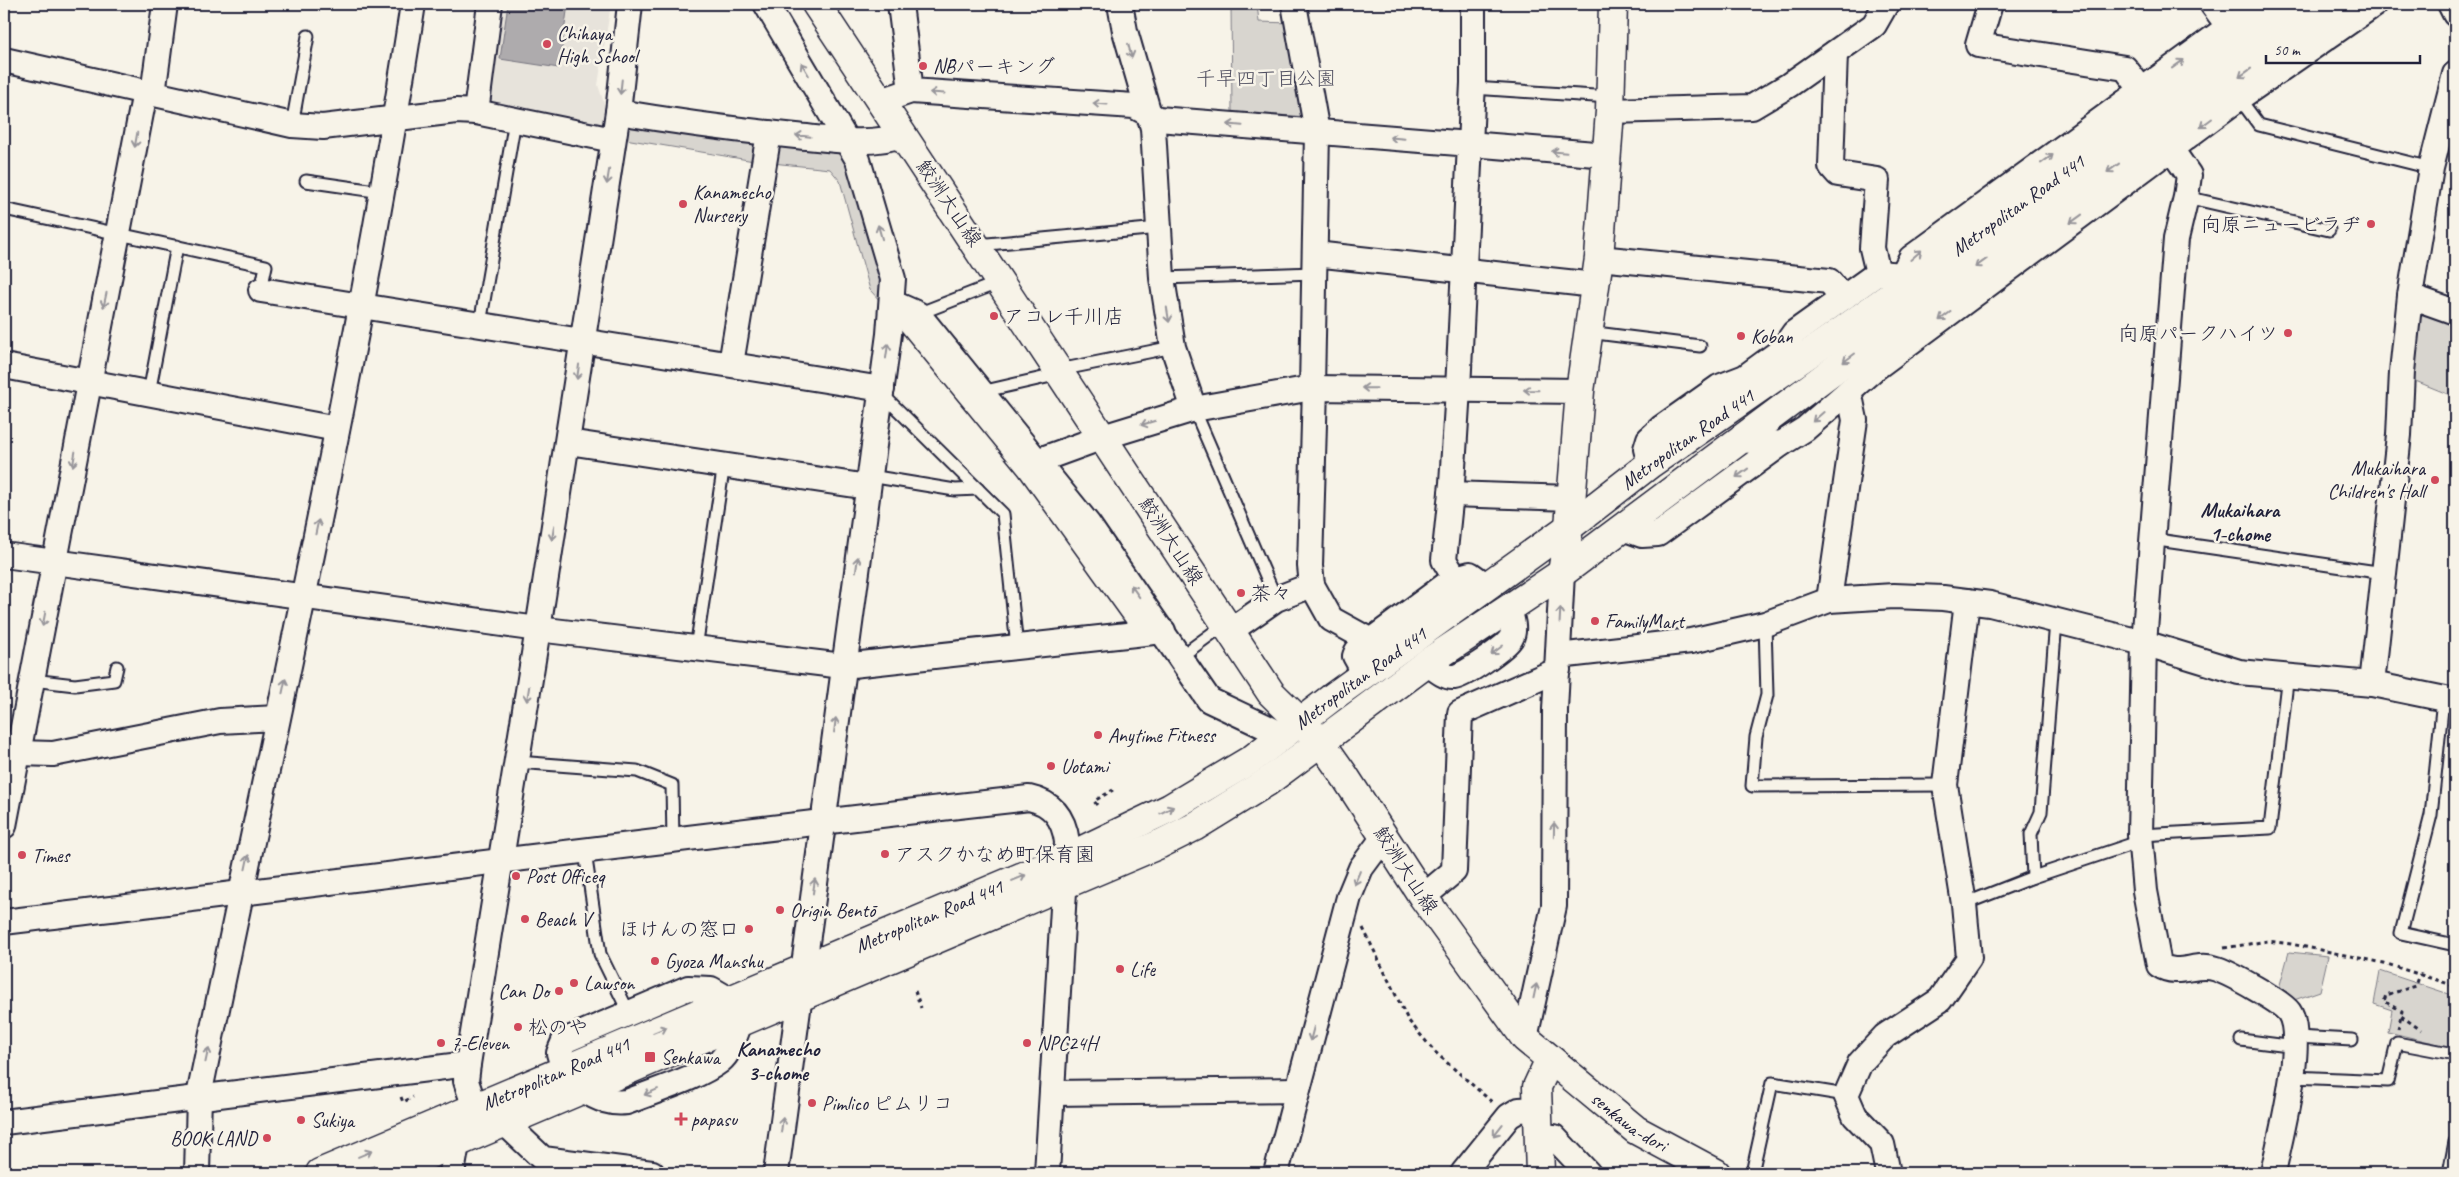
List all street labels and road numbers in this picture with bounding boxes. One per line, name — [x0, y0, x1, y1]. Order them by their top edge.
street label: Metropolitan Road 441 — [1946, 148, 2090, 261]
street label: 鮫洲大山線 — [911, 155, 987, 251]
street label: Metropolitan Road 441 — [1615, 383, 1760, 495]
street label: 鮫洲大山線 — [1133, 492, 1209, 590]
street label: Metropolitan Road 441 — [1289, 620, 1432, 735]
street label: 鮫洲大山線 — [1368, 821, 1444, 919]
street label: Metropolitan Road 441 — [851, 873, 1008, 958]
street label: Metropolitan Road 441 — [478, 1031, 634, 1116]
street label: senkawa-dori — [1586, 1085, 1674, 1158]

